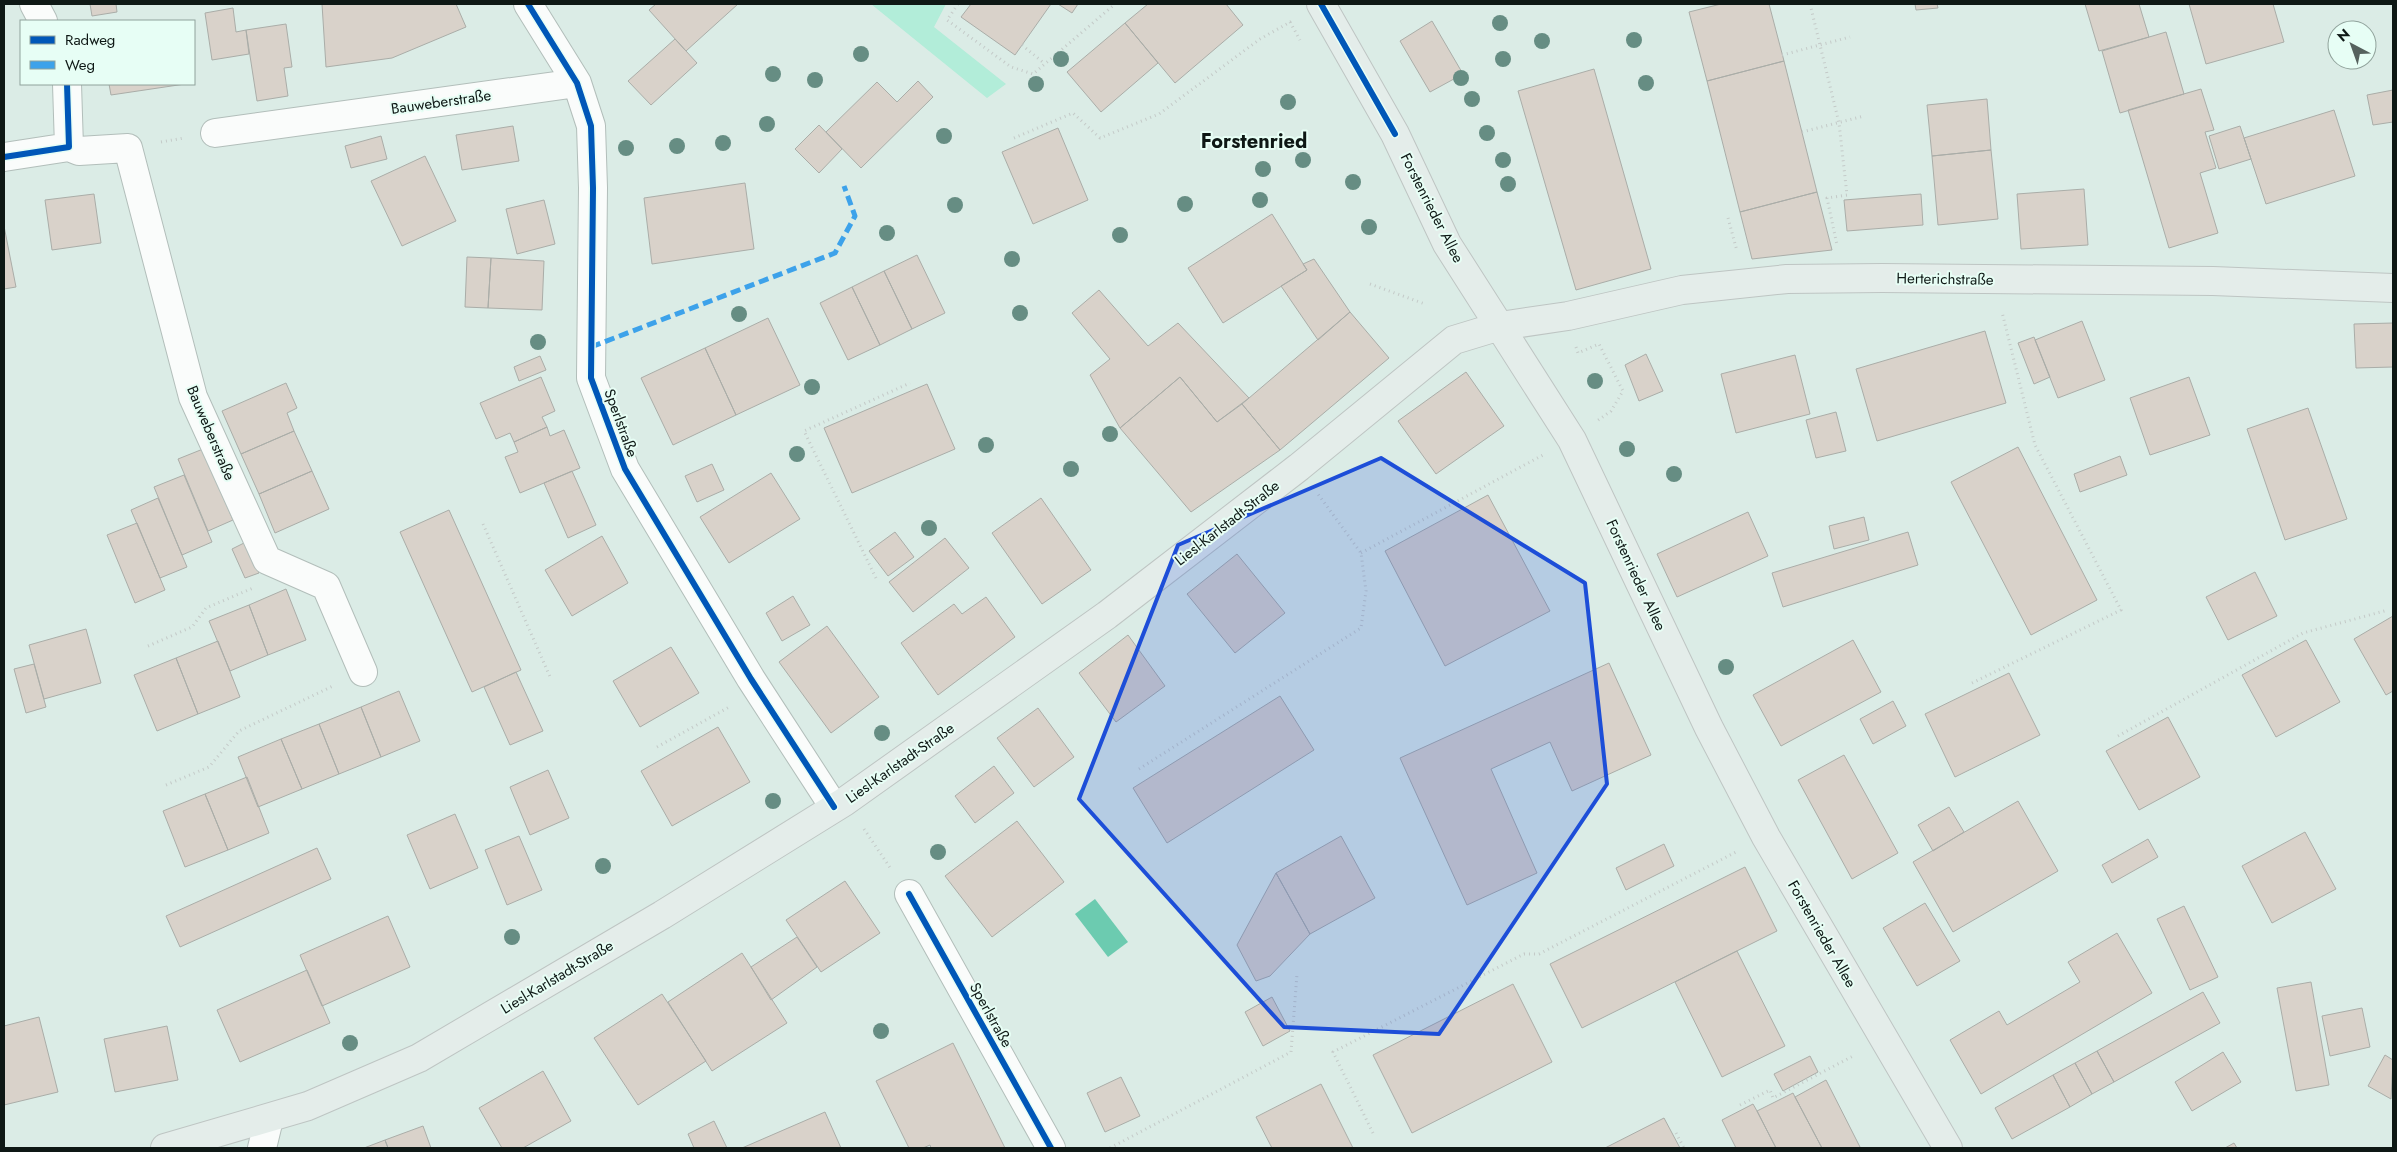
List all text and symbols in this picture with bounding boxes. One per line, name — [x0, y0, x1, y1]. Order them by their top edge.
legend — [20, 20, 195, 85]
north arrow — [2327, 20, 2377, 70]
text: N — [2333, 24, 2354, 46]
text: Radweg — [65, 29, 115, 51]
text: Weg — [65, 54, 95, 76]
street label: Bauweberstraße — [390, 84, 493, 120]
district label: Forstenried — [1201, 127, 1307, 156]
street label: Forstenrieder Allee — [1395, 149, 1469, 267]
street label: Herterichstraße — [1896, 267, 1994, 291]
street label: Bauweberstraße — [181, 382, 241, 484]
street label: Sperlstraße — [598, 386, 644, 461]
street label: Liesl-Karlstadt-Straße — [1170, 475, 1284, 571]
street label: Forstenrieder Allee — [1601, 516, 1672, 635]
street label: Liesl-Karlstadt-Straße — [841, 717, 959, 809]
street label: Forstenrieder Allee — [1782, 876, 1862, 992]
street label: Liesl-Karlstadt-Straße — [497, 935, 618, 1019]
street label: Sperlstraße — [964, 978, 1018, 1052]

